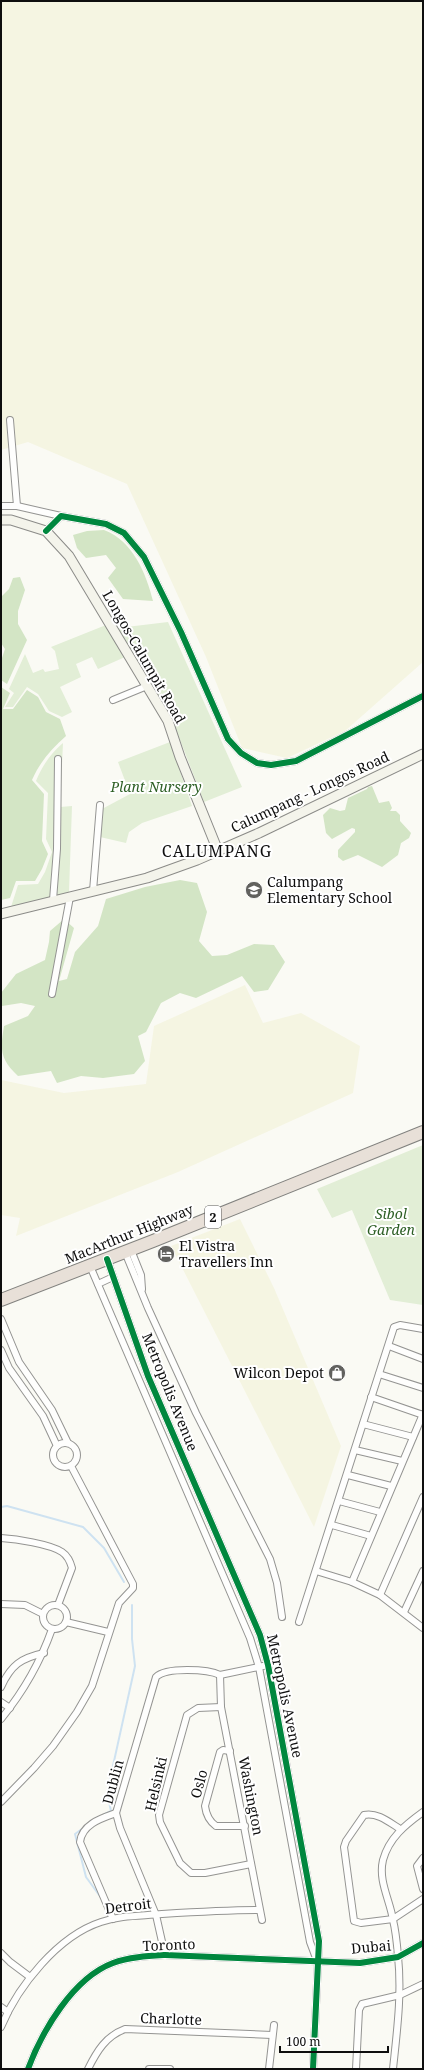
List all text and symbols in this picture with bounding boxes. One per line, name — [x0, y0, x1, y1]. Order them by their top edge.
street label: Longos-Calumpit Road — [99, 587, 190, 727]
street label: Calumpang - Longos Road — [227, 746, 392, 837]
park label: Plant Nursery — [109, 777, 202, 796]
district label: CALUMPANG — [162, 840, 272, 862]
place label: Calumpang Elementary School — [267, 872, 393, 907]
school or university icon: Calumpang Elementary School — [244, 880, 264, 900]
street label: MacArthur Highway — [62, 1199, 196, 1268]
park label: Sibol Garden — [367, 1204, 415, 1239]
road number: 2 — [205, 1206, 221, 1228]
place label: El Vistra Travellers Inn — [179, 1236, 273, 1271]
hotel icon: El Vistra Travellers Inn — [156, 1244, 176, 1264]
street label: Metropolis Avenue — [138, 1330, 203, 1454]
place label: Wilcon Depot — [234, 1363, 324, 1382]
shop icon: Wilcon Depot — [327, 1363, 347, 1383]
street label: Metropolis Avenue — [263, 1632, 308, 1759]
street label: Helsinki — [140, 1754, 171, 1813]
street label: Washington — [235, 1755, 268, 1837]
street label: Dublin — [97, 1757, 128, 1806]
street label: Oslo — [186, 1767, 211, 1800]
street label: Detroit — [104, 1893, 152, 1918]
street label: Toronto — [142, 1934, 196, 1955]
street label: Dubai — [350, 1935, 392, 1958]
street label: Charlotte — [140, 2008, 202, 2029]
scale bar — [280, 2028, 388, 2054]
text: 100 m — [286, 2033, 321, 2050]

